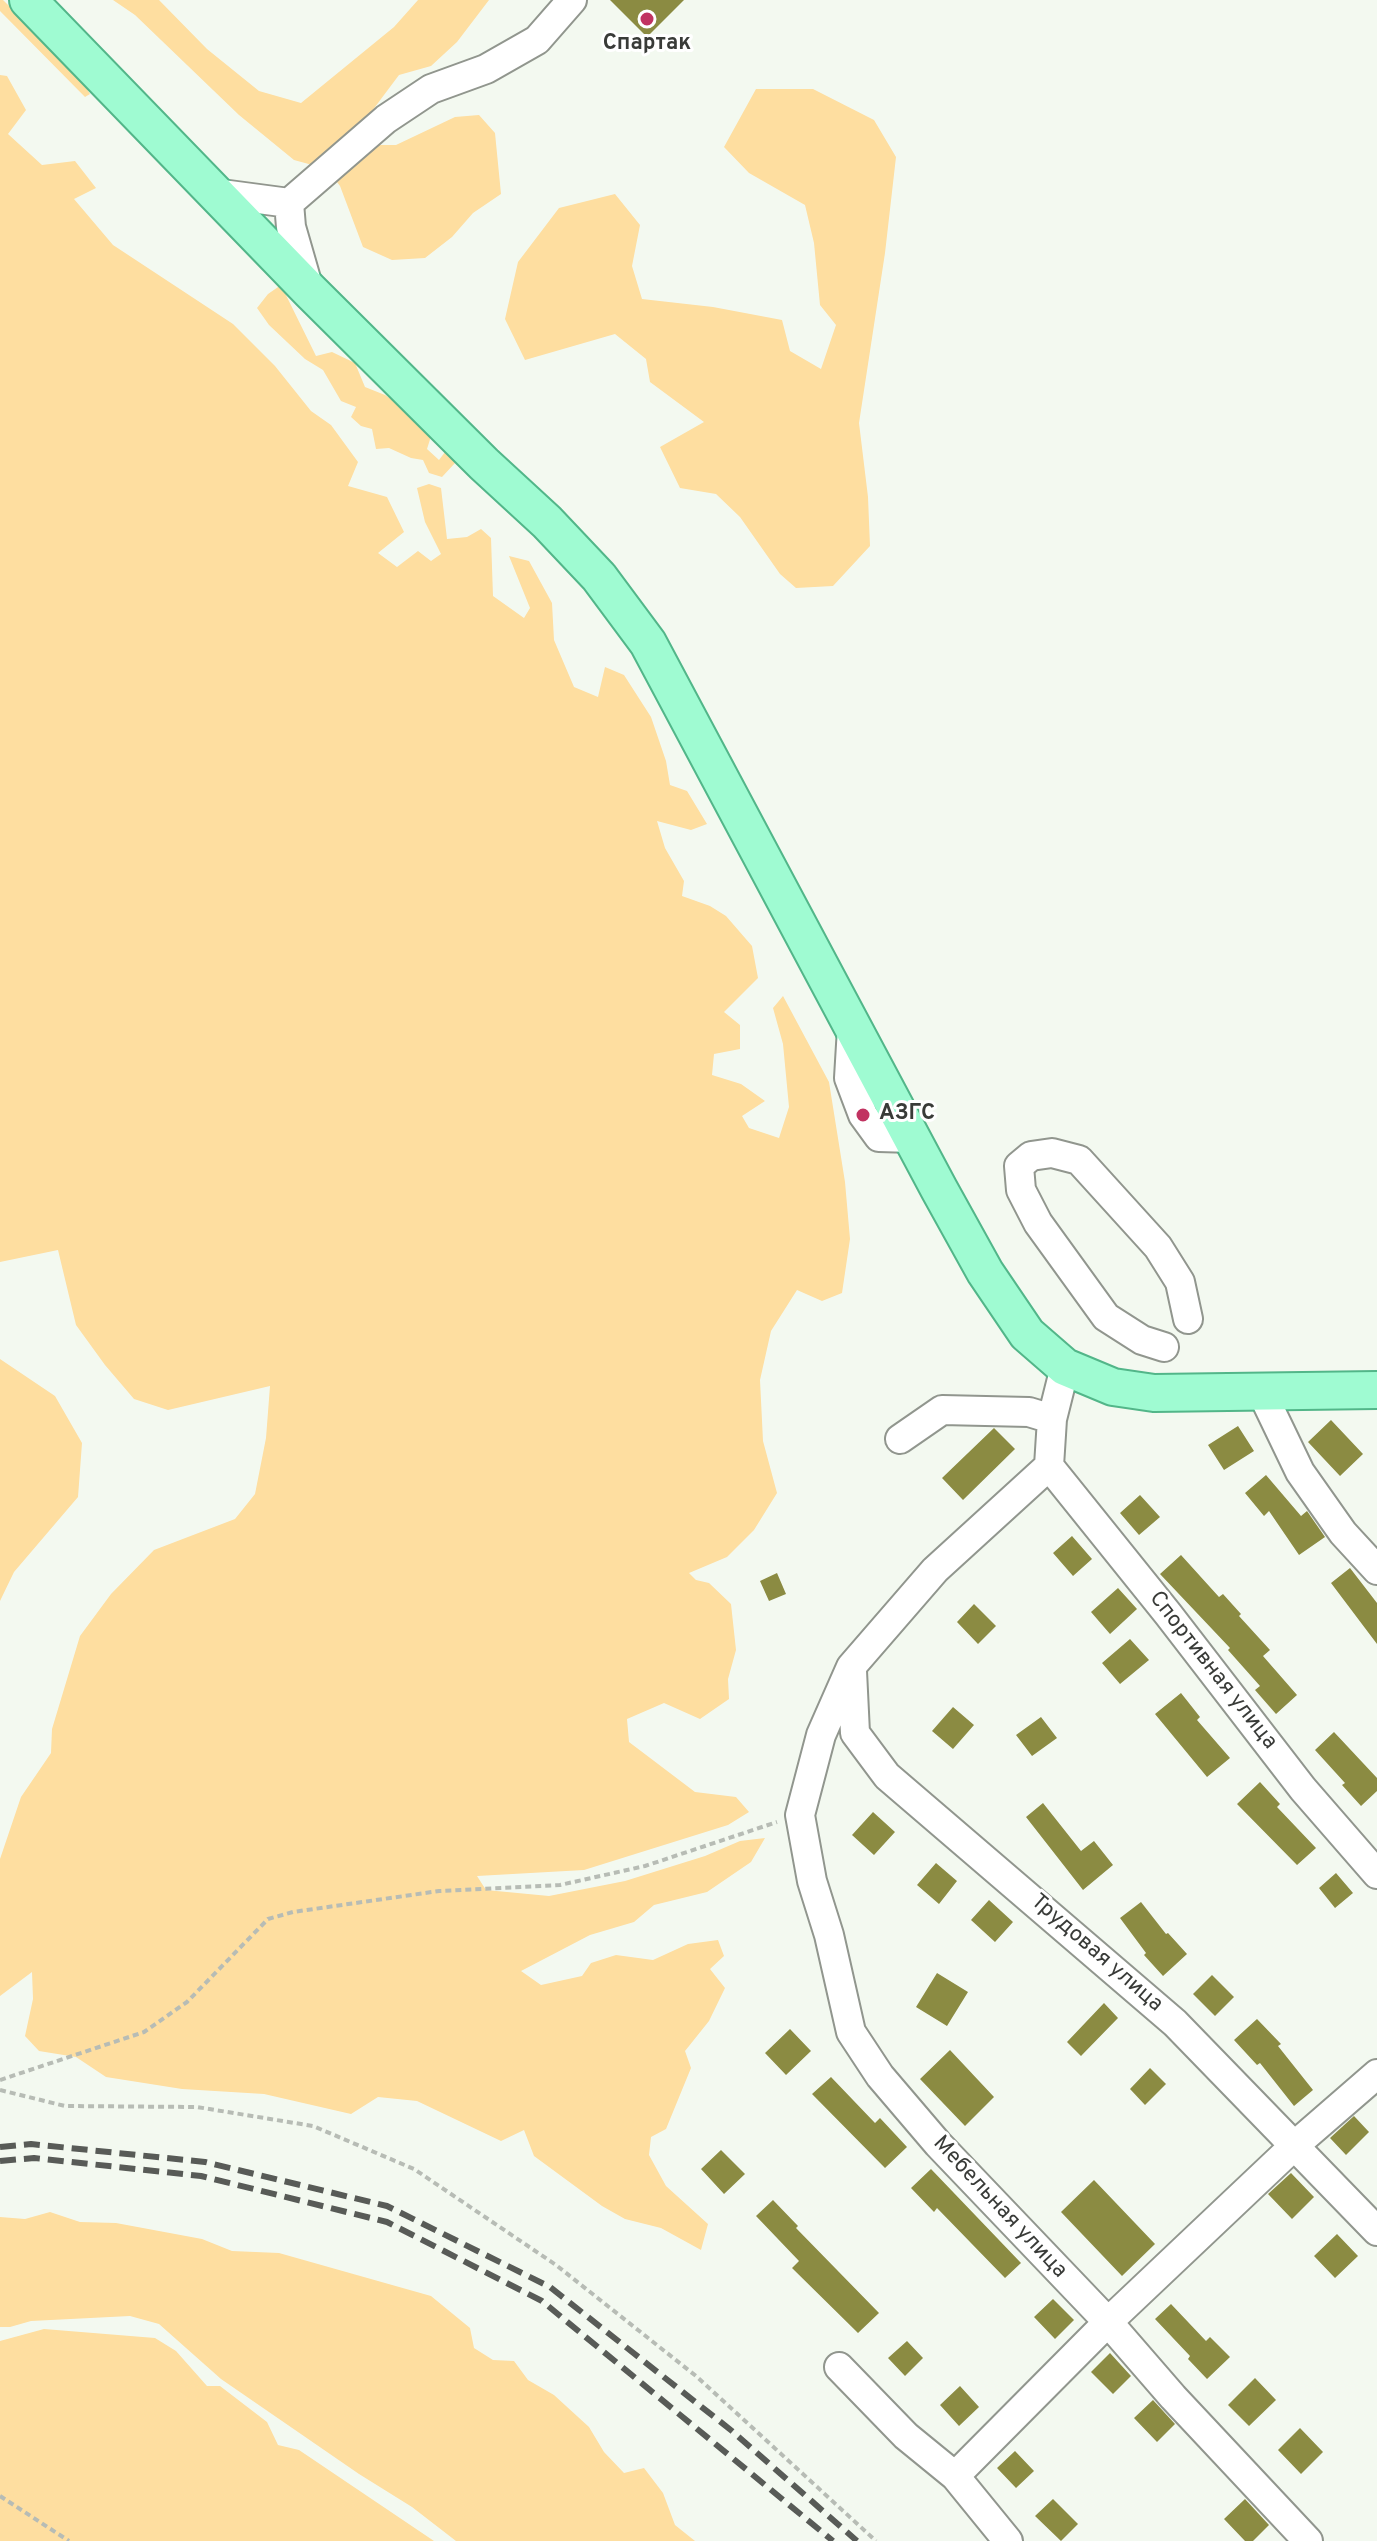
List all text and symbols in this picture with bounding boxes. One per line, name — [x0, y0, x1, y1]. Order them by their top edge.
marker: Спартак — [638, 10, 656, 28]
place label: Спартак — [603, 32, 691, 58]
place label: АЗГС — [879, 1102, 935, 1128]
marker: АЗГС — [854, 1106, 872, 1124]
street label: Спортивная улица — [1142, 1587, 1282, 1755]
street label: Трудовая улица — [1025, 1889, 1167, 2019]
street label: Мебельная улица — [926, 2131, 1072, 2285]

